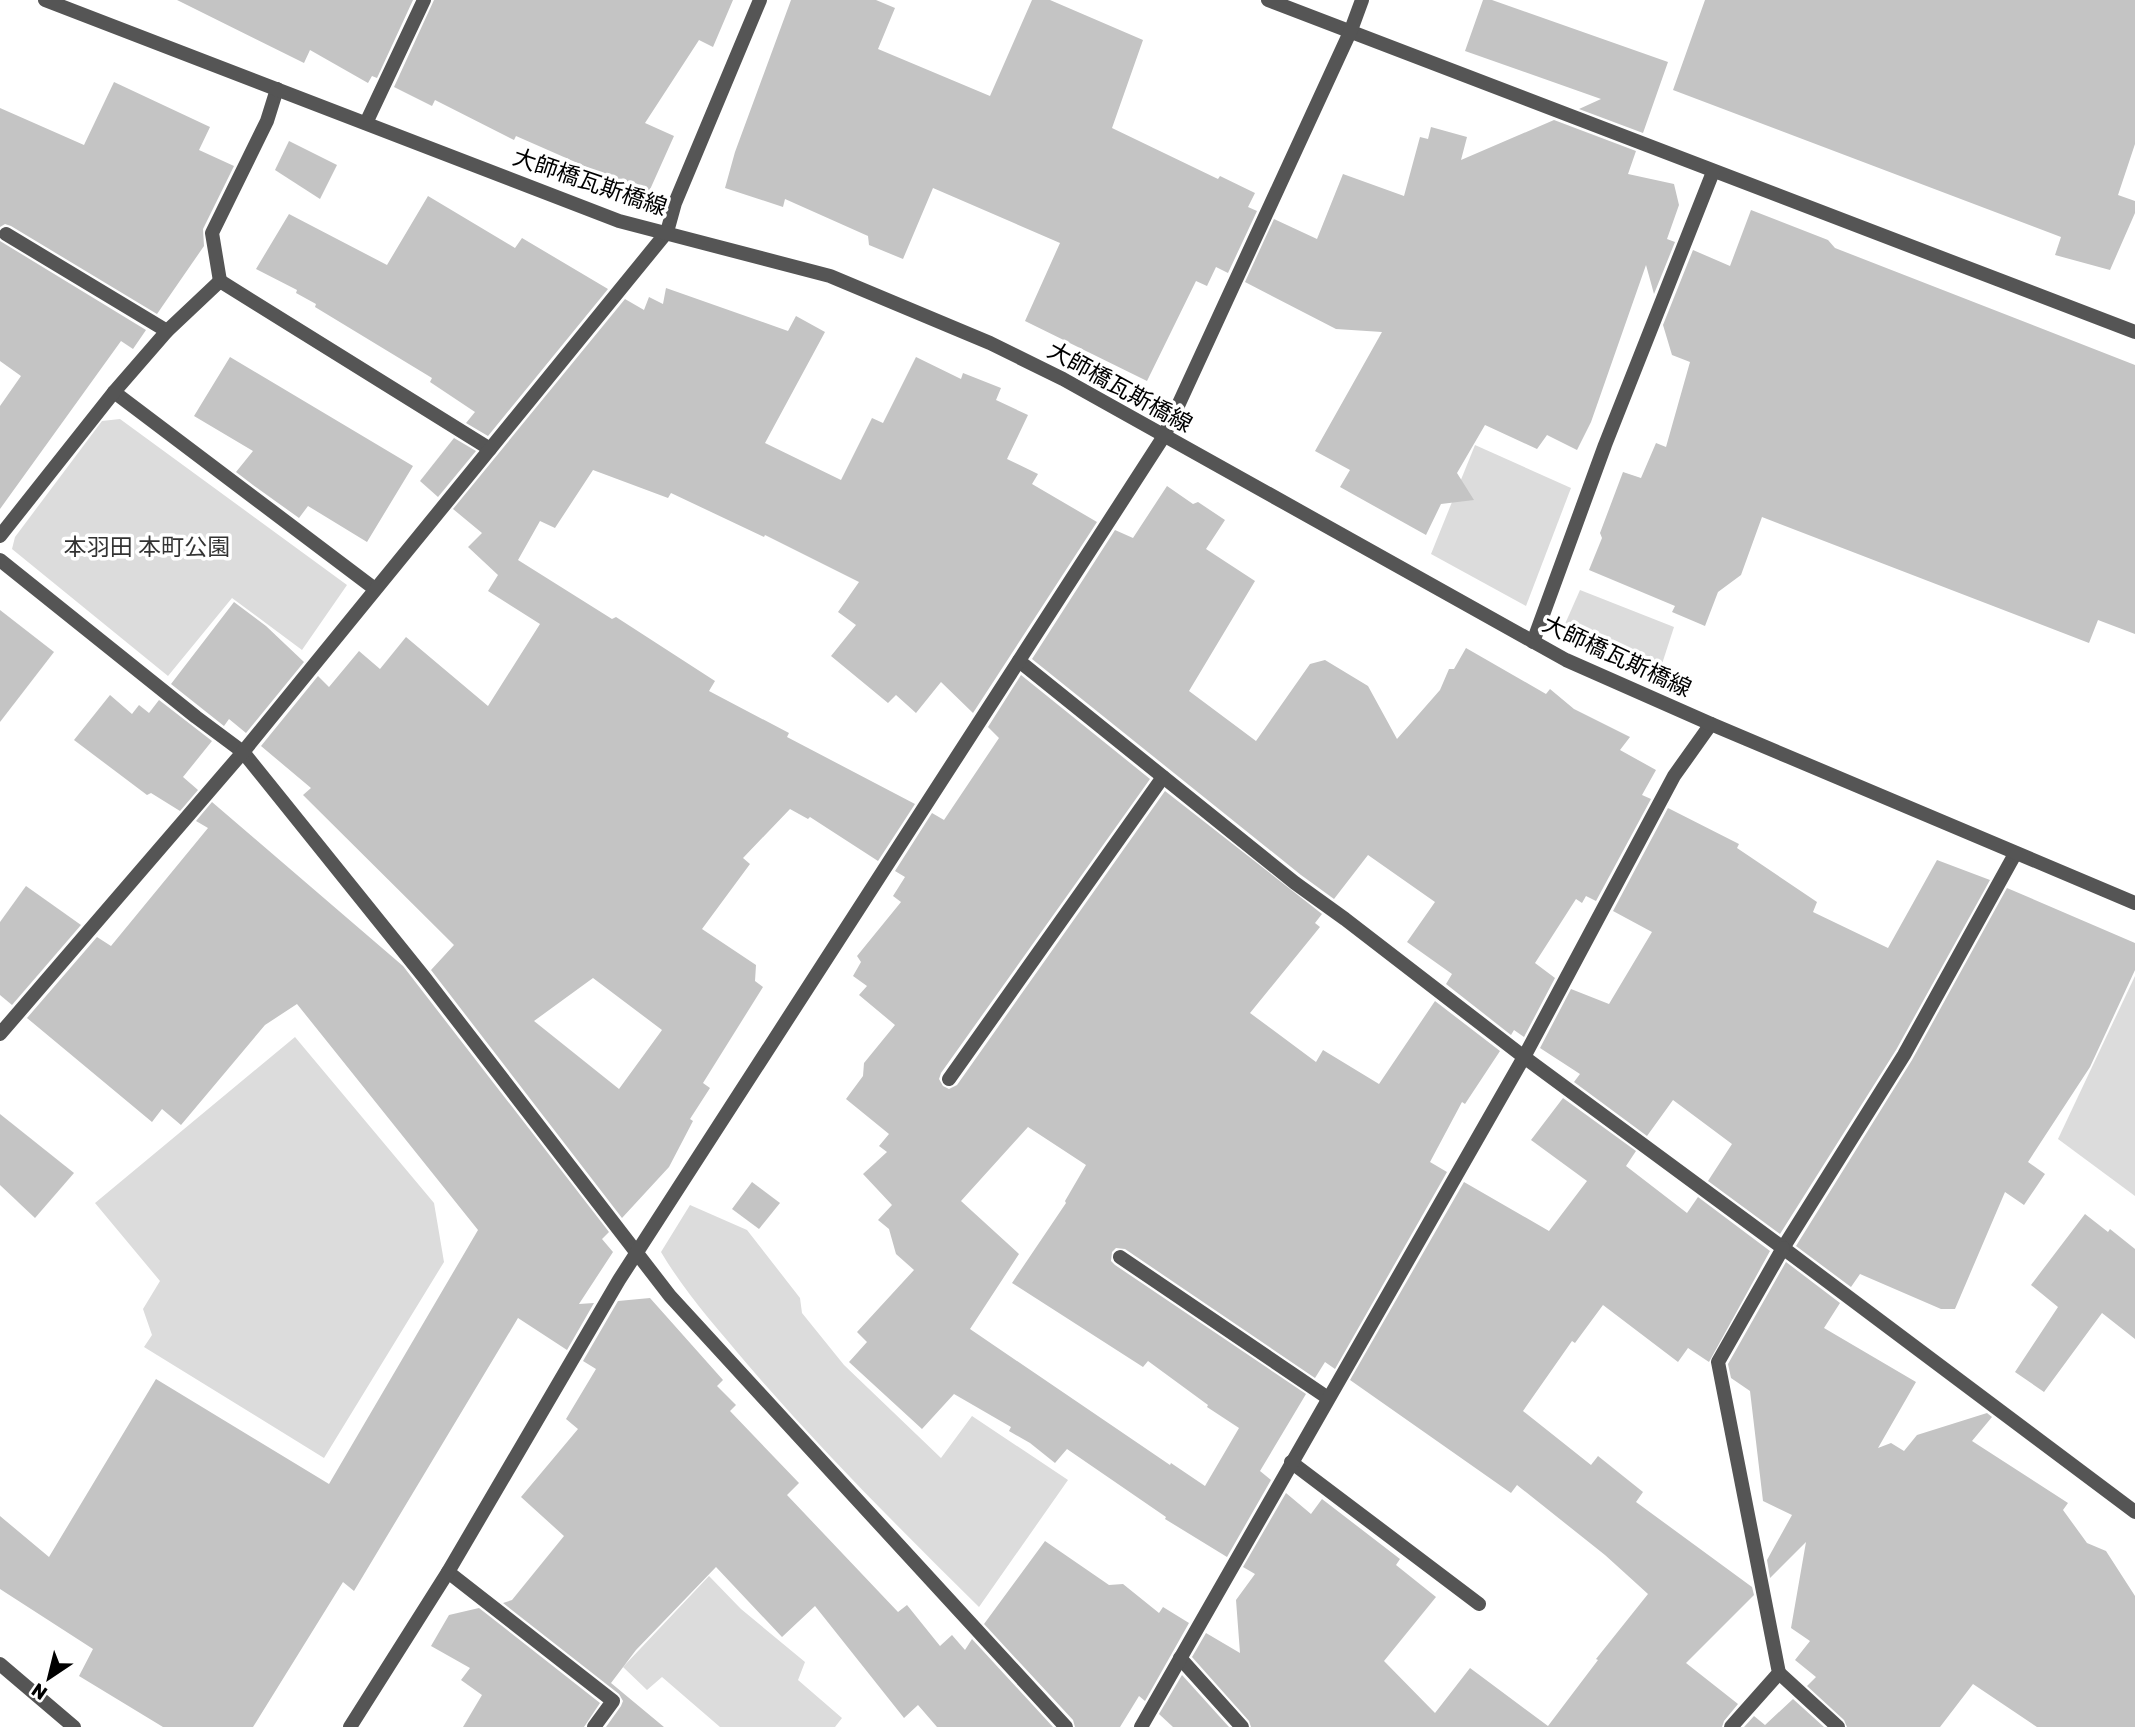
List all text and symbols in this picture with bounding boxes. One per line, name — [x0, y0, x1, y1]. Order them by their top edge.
street label: 大師橋瓦斯橋線 — [509, 143, 671, 221]
street label: 大師橋瓦斯橋線 — [1043, 336, 1197, 438]
park label: 本羽田 本町公園 — [64, 533, 230, 561]
street label: 大師橋瓦斯橋線 — [1538, 609, 1696, 703]
north arrow — [14, 1643, 84, 1713]
text: N — [27, 1678, 52, 1705]

